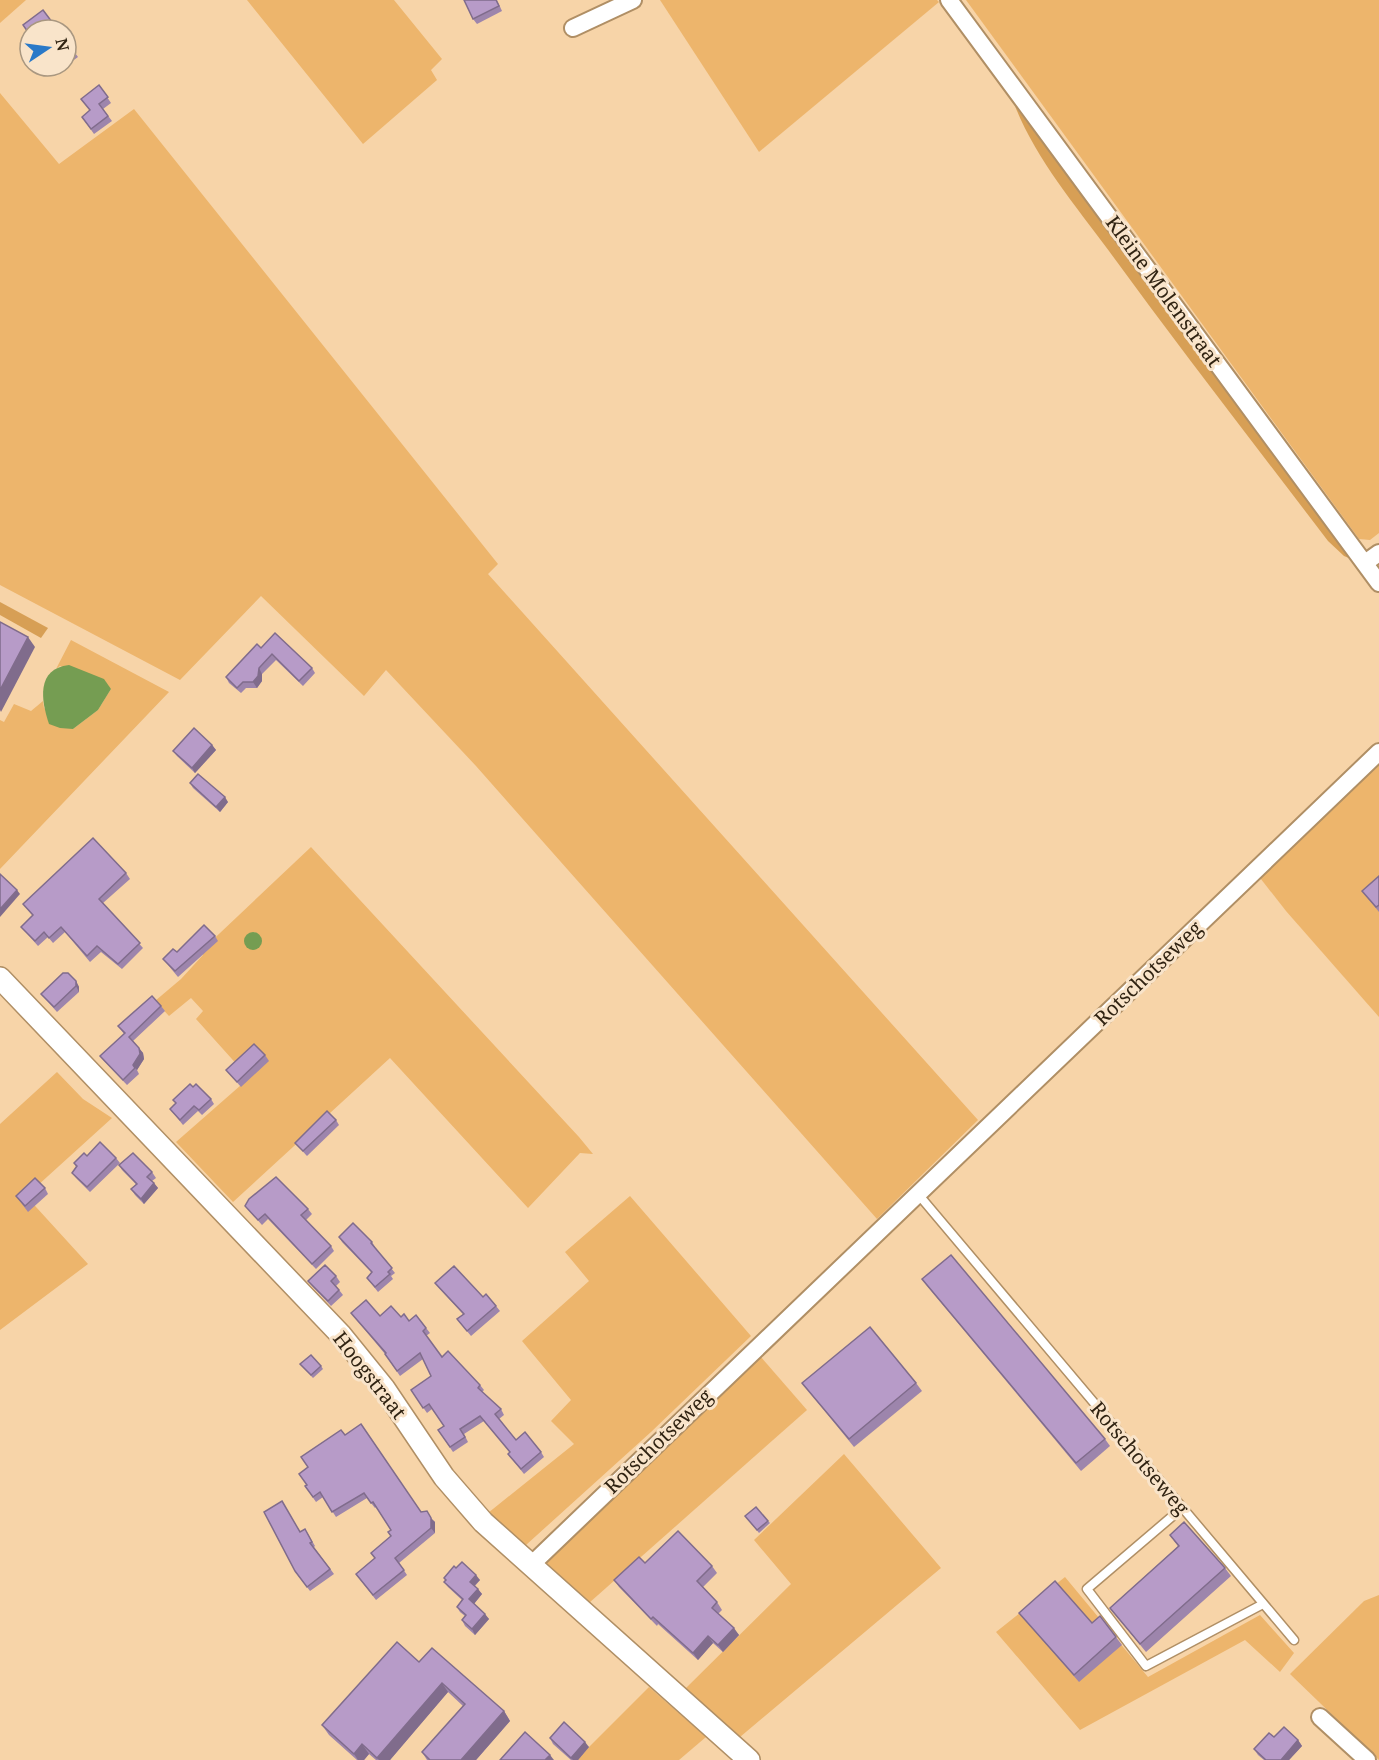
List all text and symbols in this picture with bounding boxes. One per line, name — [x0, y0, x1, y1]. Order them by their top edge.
north arrow — [18, 18, 78, 78]
text: N — [50, 36, 75, 54]
street label: Kleine Molenstraat — [1100, 210, 1228, 372]
street label: Rotschotseweg — [1088, 914, 1208, 1031]
street label: Hoogstraat — [327, 1326, 413, 1424]
street label: Rotschotseweg — [598, 1382, 718, 1499]
street label: Rotschotseweg — [1085, 1396, 1196, 1521]

